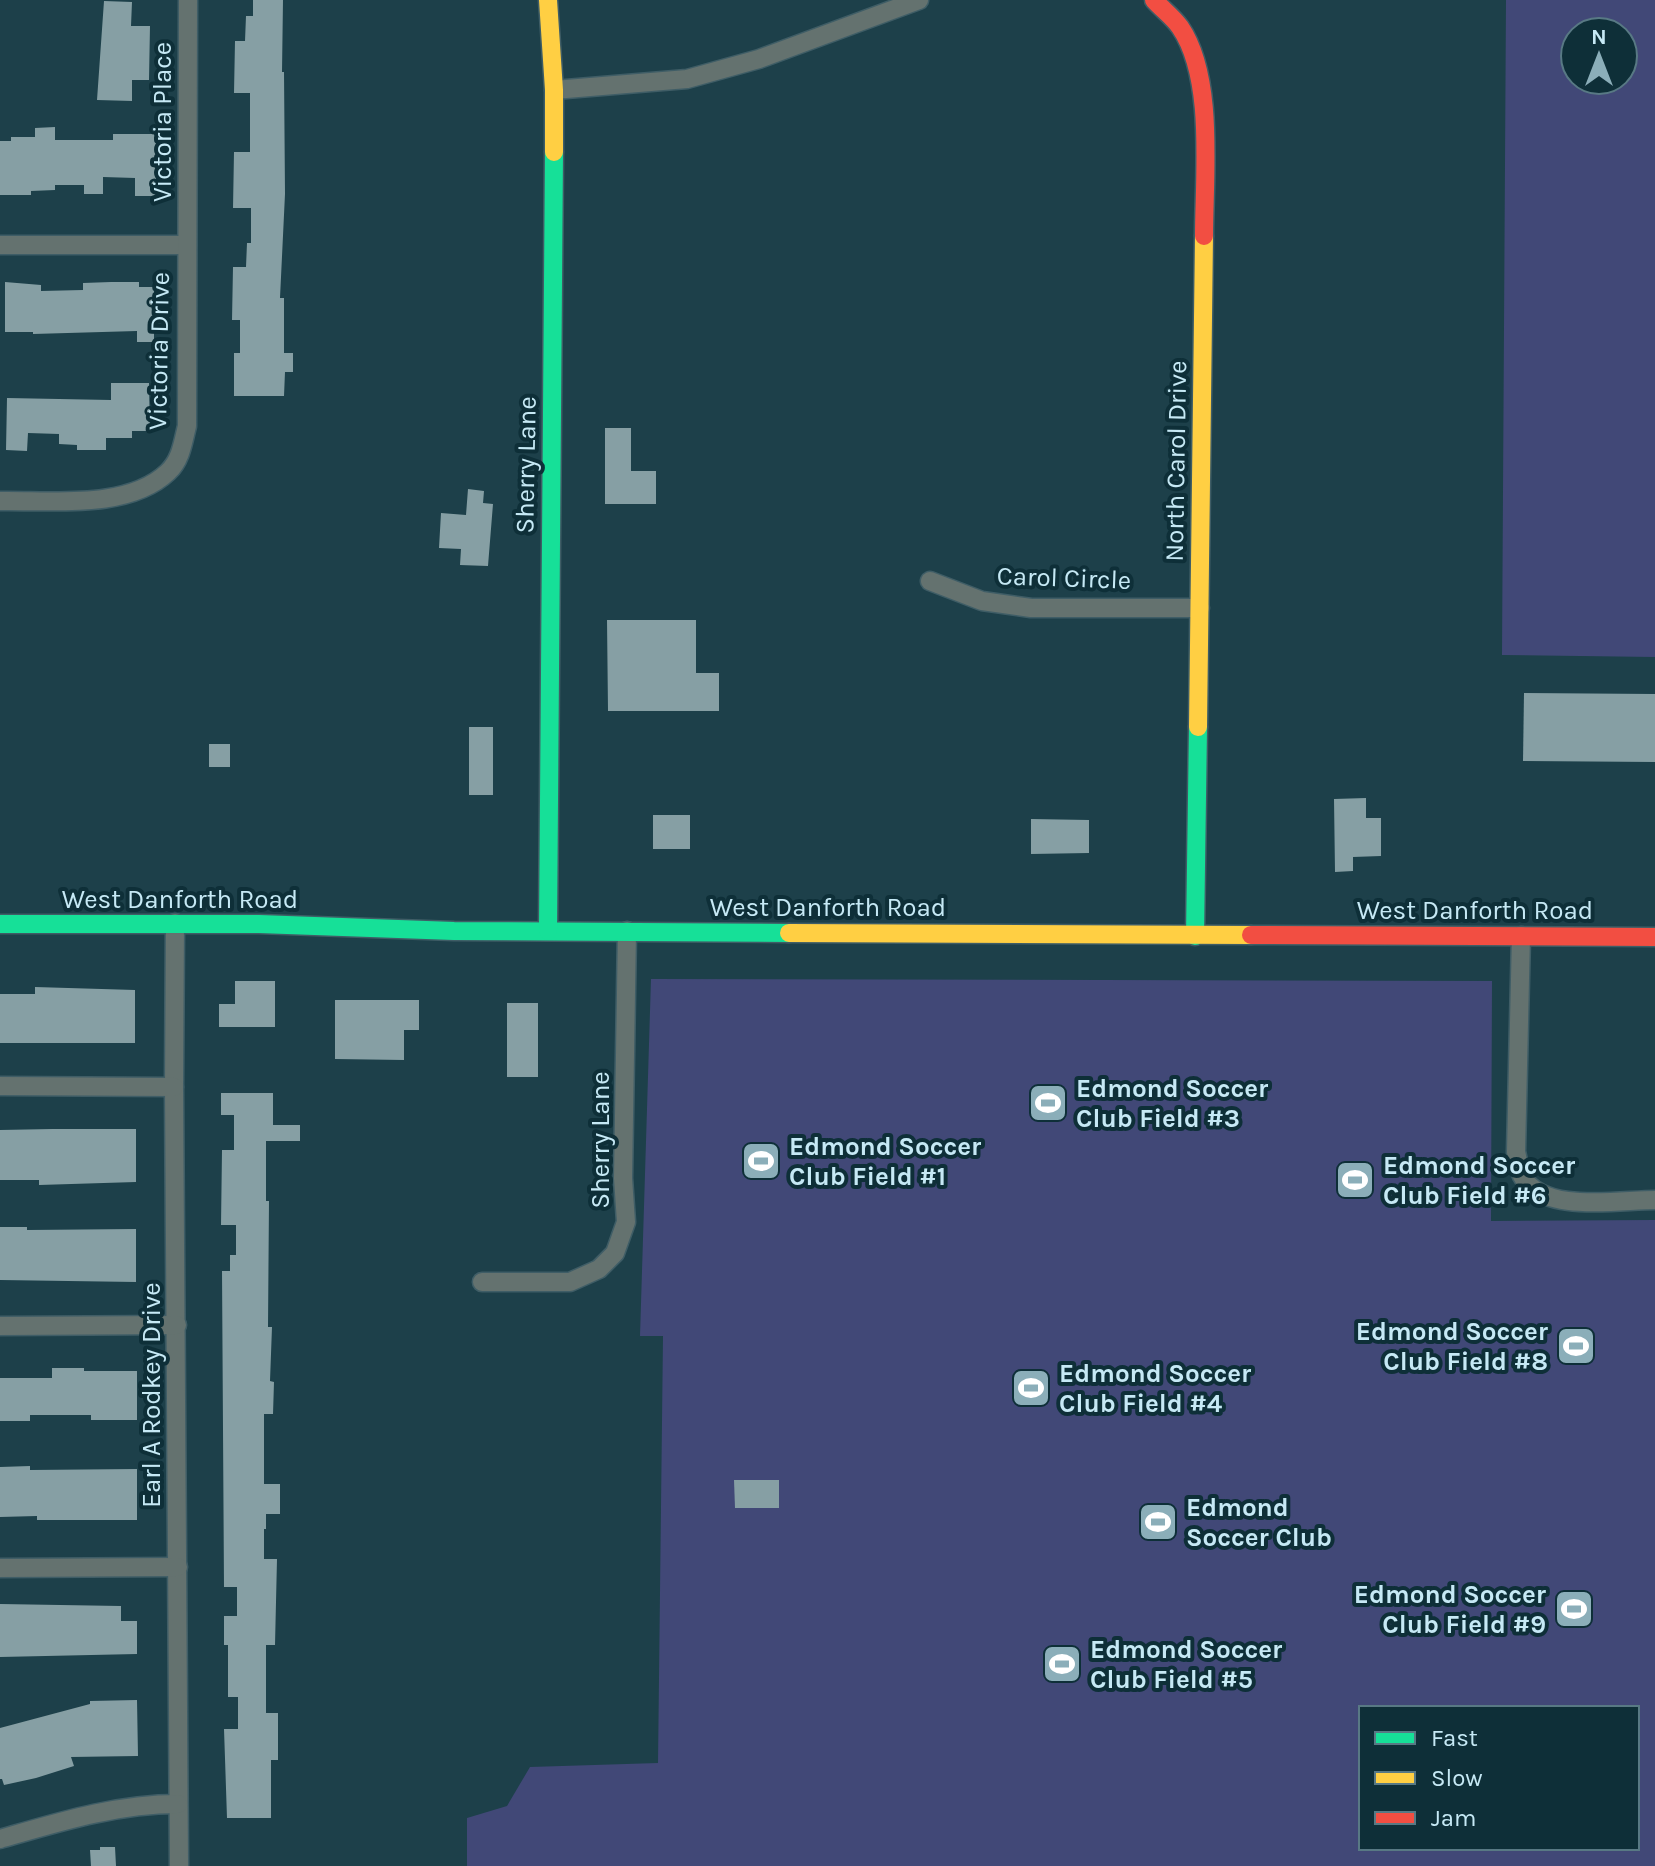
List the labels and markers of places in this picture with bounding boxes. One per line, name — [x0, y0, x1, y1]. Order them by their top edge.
place label: Edmond Soccer Club Field #3 — [1076, 1073, 1269, 1134]
sports icon: Edmond Soccer Club Field #3 — [1027, 1082, 1069, 1124]
place label: Edmond Soccer Club Field #1 — [789, 1131, 982, 1192]
sports icon: Edmond Soccer Club Field #1 — [740, 1140, 782, 1182]
place label: Edmond Soccer Club Field #6 — [1383, 1150, 1576, 1211]
sports icon: Edmond Soccer Club Field #6 — [1334, 1159, 1376, 1201]
place label: Edmond Soccer Club Field #8 — [1356, 1316, 1549, 1377]
sports icon: Edmond Soccer Club Field #8 — [1555, 1325, 1597, 1367]
place label: Edmond Soccer Club Field #4 — [1059, 1358, 1252, 1419]
sports icon: Edmond Soccer Club Field #4 — [1010, 1367, 1052, 1409]
place label: Edmond Soccer Club — [1186, 1492, 1332, 1553]
sports icon: Edmond Soccer Club — [1137, 1501, 1179, 1543]
place label: Edmond Soccer Club Field #9 — [1354, 1579, 1547, 1640]
sports icon: Edmond Soccer Club Field #9 — [1553, 1588, 1595, 1630]
place label: Edmond Soccer Club Field #5 — [1090, 1634, 1283, 1695]
sports icon: Edmond Soccer Club Field #5 — [1041, 1643, 1083, 1685]

